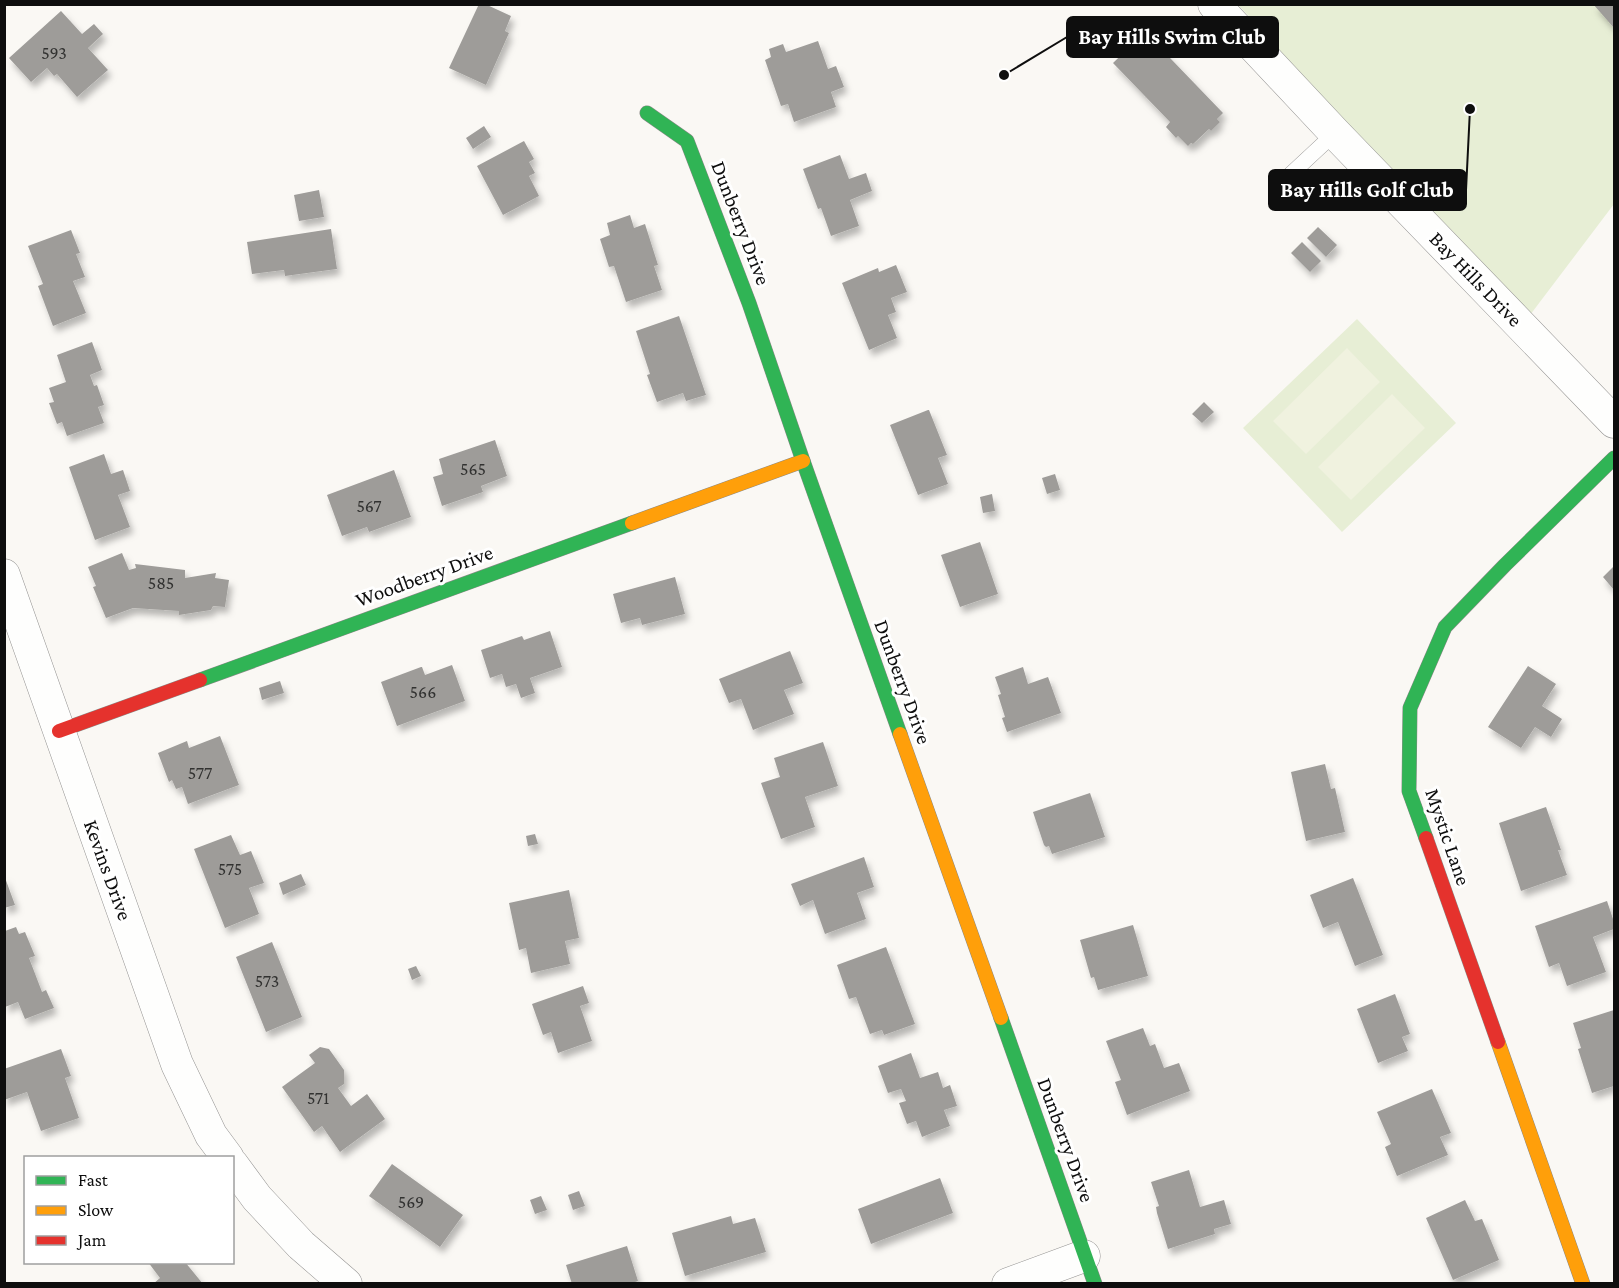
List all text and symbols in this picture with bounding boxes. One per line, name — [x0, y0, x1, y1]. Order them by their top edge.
callout: Bay Hills Swim Club — [1067, 17, 1278, 57]
text: Bay Hills Swim Club — [1078, 24, 1266, 49]
house number: 593 — [41, 43, 67, 63]
street label: Dunberry Drive — [706, 158, 776, 288]
callout: Bay Hills Golf Club — [1269, 170, 1466, 210]
text: Bay Hills Golf Club — [1280, 177, 1454, 202]
street label: Bay Hills Drive — [1425, 226, 1527, 332]
house number: 565 — [460, 459, 486, 479]
house number: 567 — [356, 496, 382, 516]
street label: Woodberry Drive — [352, 540, 496, 612]
house number: 585 — [148, 573, 174, 593]
street label: Dunberry Drive — [869, 616, 937, 748]
house number: 566 — [410, 682, 436, 702]
house number: 577 — [188, 763, 212, 783]
street label: Mystic Lane — [1420, 785, 1476, 889]
street label: Kevins Drive — [79, 816, 137, 924]
house number: 575 — [218, 859, 242, 879]
house number: 573 — [255, 971, 279, 991]
street label: Dunberry Drive — [1032, 1074, 1100, 1206]
house number: 571 — [307, 1088, 329, 1108]
legend — [24, 1156, 234, 1264]
text: Fast — [78, 1170, 109, 1190]
house number: 569 — [398, 1192, 424, 1212]
text: Slow — [78, 1200, 114, 1220]
text: Jam — [76, 1230, 107, 1250]

